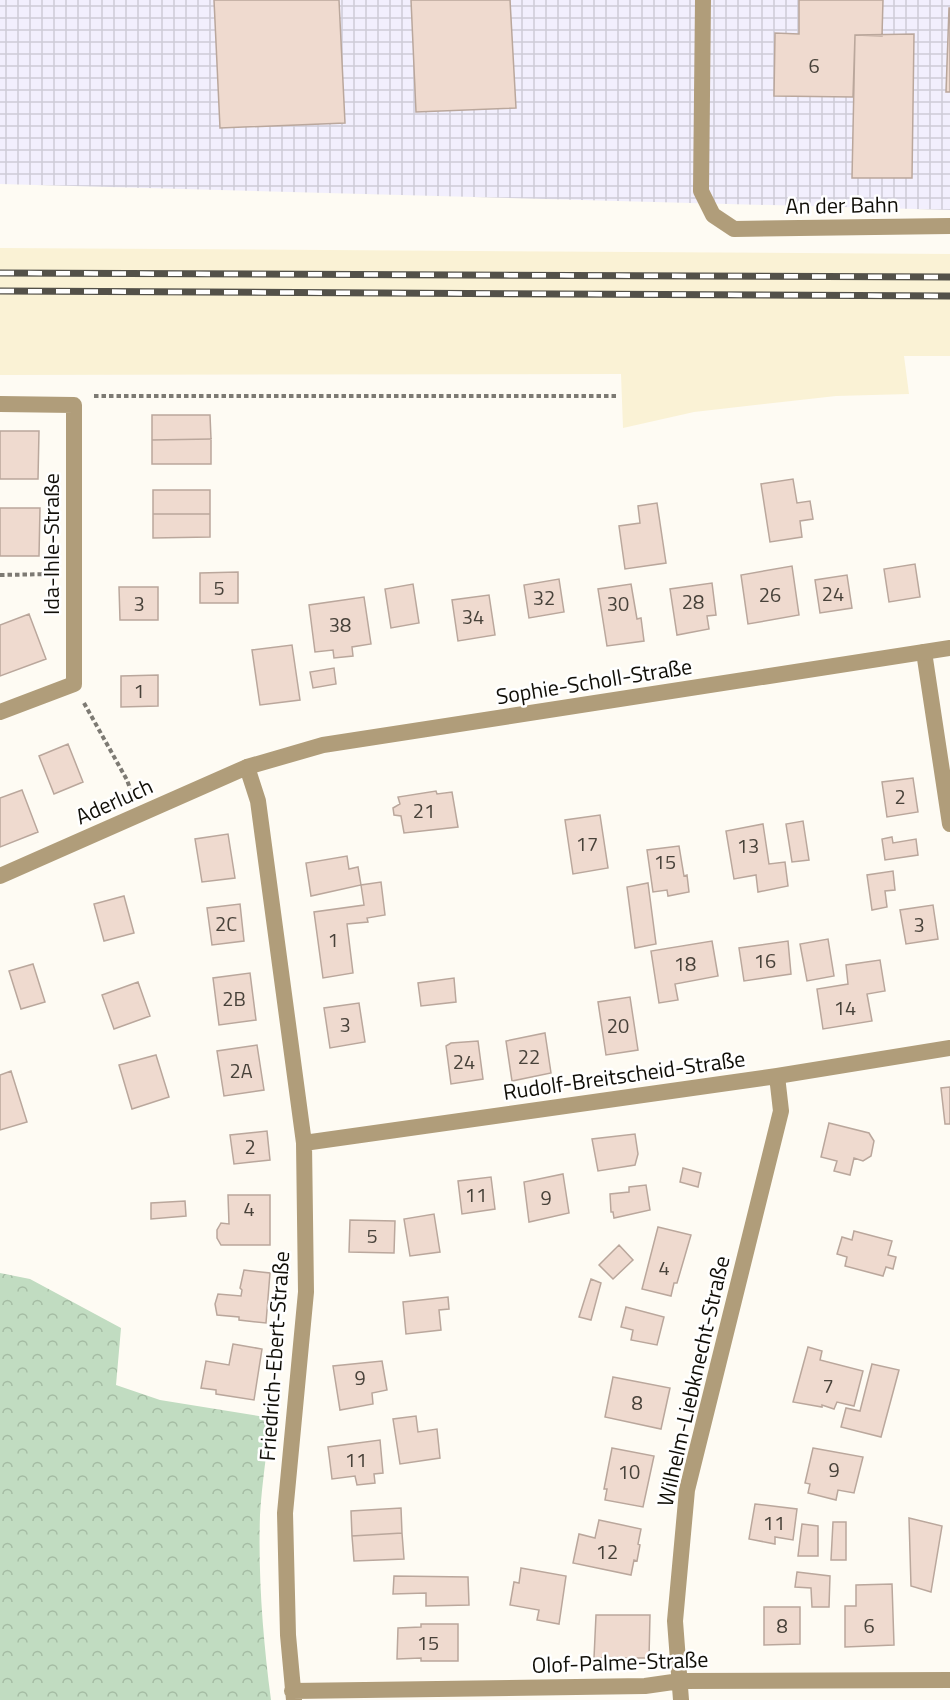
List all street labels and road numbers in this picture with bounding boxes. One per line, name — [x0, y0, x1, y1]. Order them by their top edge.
street label: An der Bahn — [785, 187, 899, 223]
street label: Ida-Ihle-Straße — [34, 473, 68, 615]
street label: Sophie-Scholl-Straße — [494, 649, 694, 713]
street label: Aderluch — [70, 769, 158, 833]
street label: Rudolf-Breitscheid-Straße — [501, 1041, 747, 1109]
street label: Friedrich-Ebert-Straße — [250, 1250, 298, 1462]
street label: Wilhelm-Liebknecht-Straße — [648, 1252, 738, 1510]
street label: Olof-Palme-Straße — [531, 1642, 709, 1682]

